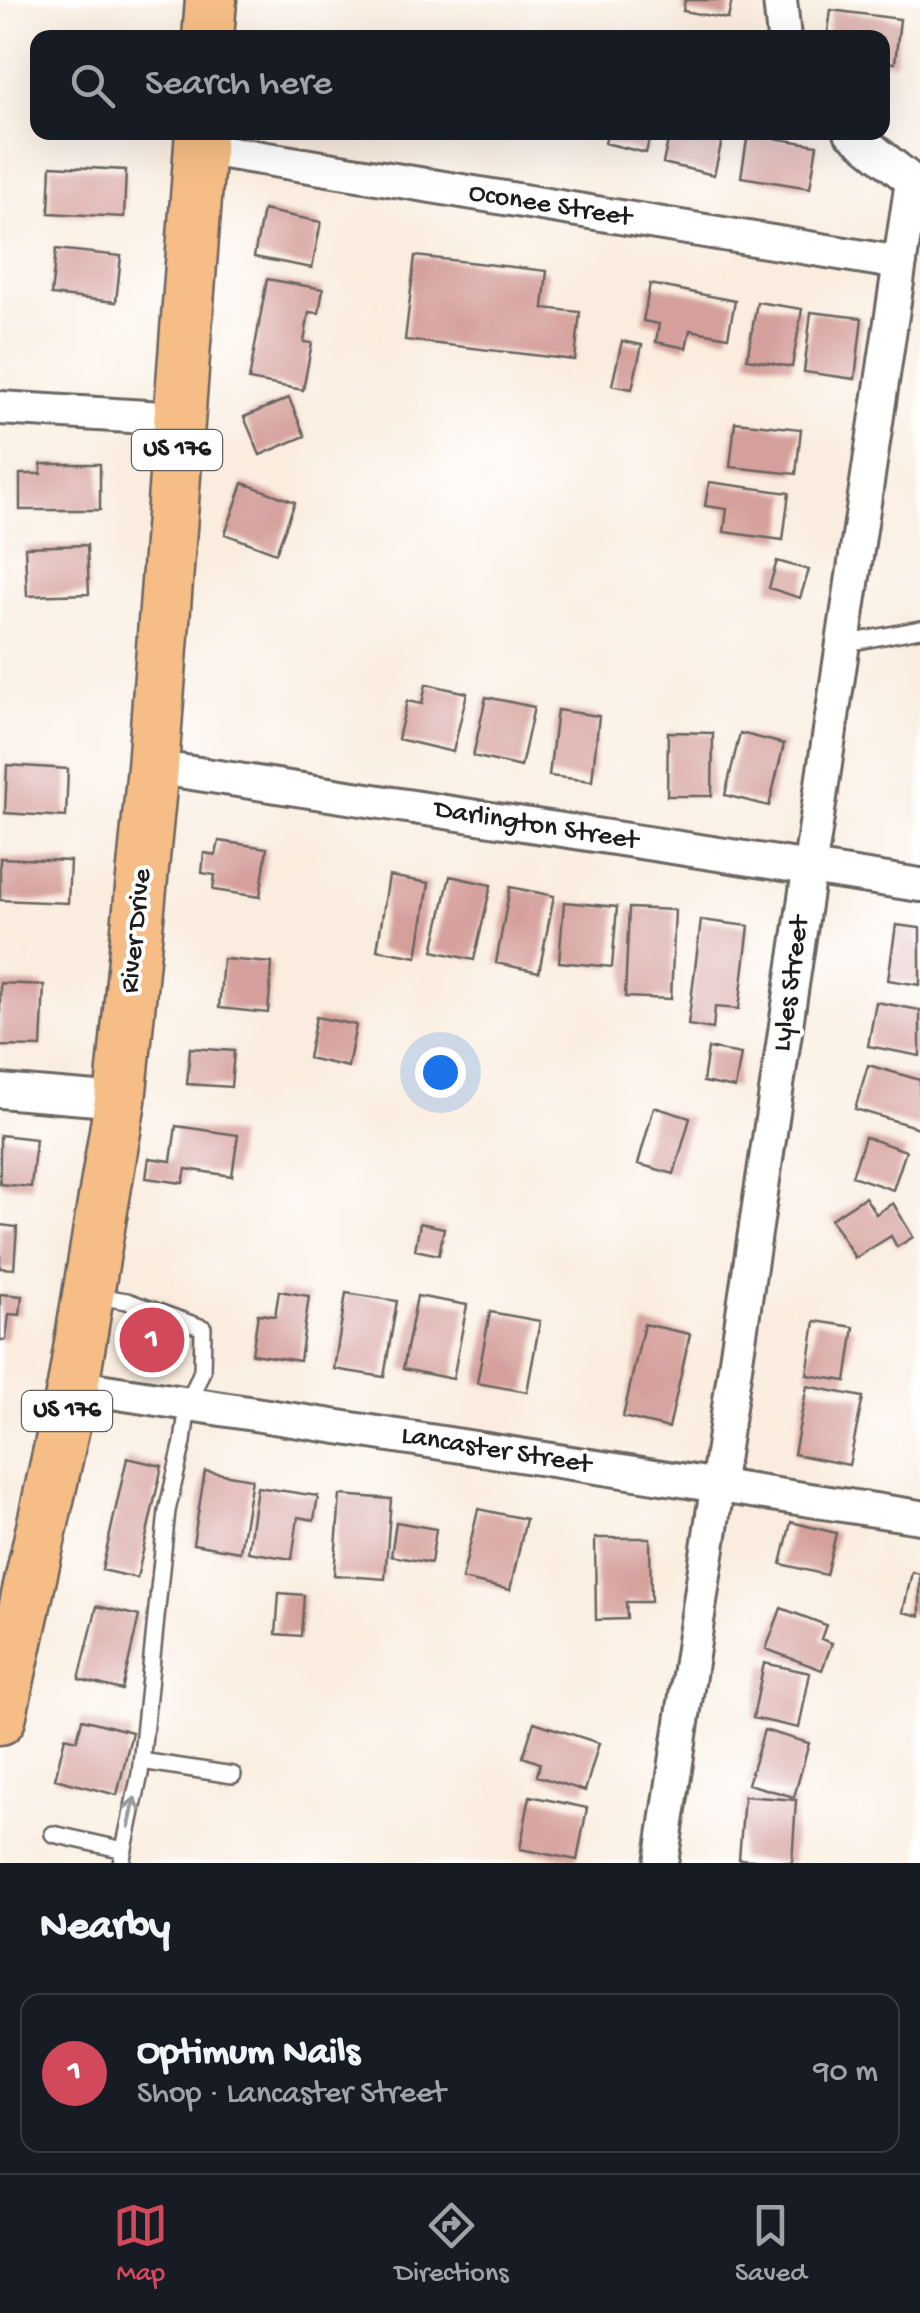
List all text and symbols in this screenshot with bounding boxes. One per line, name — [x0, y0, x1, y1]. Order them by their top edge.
search box — [30, 30, 890, 140]
icon: search — [65, 58, 120, 113]
text: Search here — [145, 63, 332, 107]
street label: Oconee Street — [466, 177, 636, 236]
road number: US 176 — [132, 430, 222, 470]
street label: Darlington Street — [430, 793, 643, 859]
street label: River Drive — [114, 867, 160, 995]
street label: Lyles Street — [766, 912, 818, 1054]
your location — [415, 1047, 466, 1098]
pin: 1 — [120, 1302, 184, 1378]
road number: US 176 — [22, 1391, 112, 1431]
street label: Lancaster Street — [399, 1420, 596, 1483]
one-way arrow — [124, 1797, 142, 1829]
text: Nearby — [40, 1904, 170, 1953]
text: Optimum Nails — [137, 2032, 360, 2076]
text: 1 — [68, 2054, 81, 2092]
text: 90 m — [814, 2054, 878, 2092]
text: Shop · Lancaster Street — [137, 2076, 446, 2114]
tab: Map — [113, 2198, 168, 2291]
tab: Directions — [395, 2198, 509, 2291]
tab: Saved — [735, 2198, 807, 2291]

